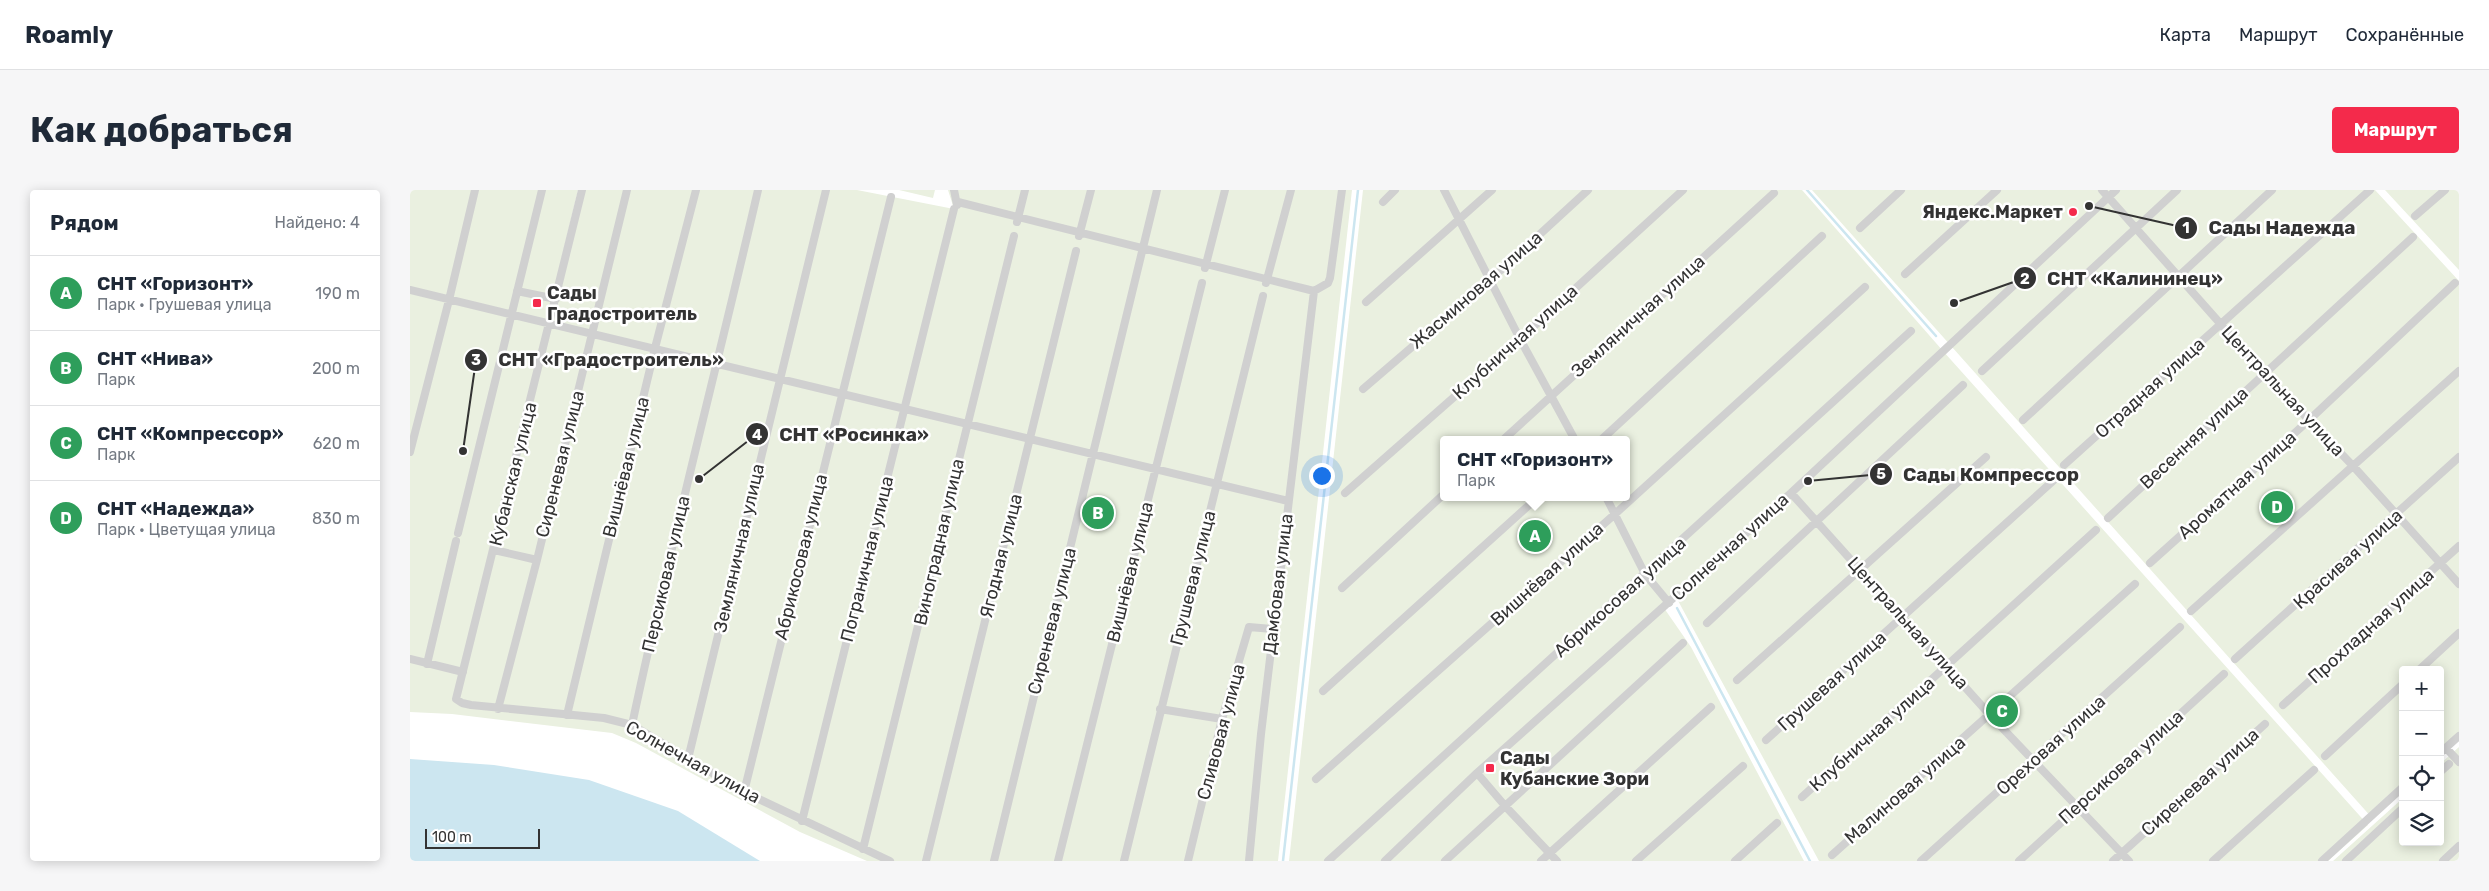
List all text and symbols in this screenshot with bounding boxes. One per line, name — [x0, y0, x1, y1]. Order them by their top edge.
text: Roamly — [25, 21, 113, 49]
text: Карта — [2160, 24, 2211, 46]
text: Маршрут — [2239, 24, 2318, 46]
text: Сохранённые — [2346, 24, 2464, 46]
button: Маршрут — [2332, 107, 2459, 153]
text: Как добраться — [30, 109, 293, 151]
place label: Яндекс.Маркет — [1922, 201, 2063, 223]
marker: Яндекс.Маркет — [2067, 206, 2079, 218]
text: Рядом — [50, 210, 119, 235]
callout: Сады Надежда — [2173, 211, 2365, 245]
text: Найдено: 4 — [275, 213, 360, 232]
text: Сады Надежда — [2209, 216, 2355, 239]
text: 1 — [2182, 219, 2190, 237]
street label: Жасминовая улица — [1405, 227, 1547, 353]
street label: Земляничная улица — [1567, 250, 1709, 382]
callout: СНТ «Калининец» — [2012, 261, 2233, 295]
text: СНТ «Калининец» — [2047, 267, 2223, 290]
text: 2 — [2020, 270, 2030, 288]
text: СНТ «Горизонт» — [97, 272, 253, 295]
street label: Клубничная улица — [1448, 280, 1582, 404]
place label: Сады Градостроитель — [547, 282, 697, 325]
text: A — [60, 284, 72, 303]
text: 190 m — [315, 284, 360, 303]
text: Парк · Грушевая улица — [97, 295, 272, 314]
marker: Сады Градостроитель — [531, 297, 543, 309]
street label: Центральная улица — [2217, 321, 2349, 461]
street label: Отрадная улица — [2091, 333, 2209, 443]
callout: СНТ «Градостроитель» — [463, 343, 734, 377]
text: СНТ «Нива» — [97, 347, 213, 370]
text: СНТ «Градостроитель» — [498, 348, 724, 371]
text: 3 — [471, 351, 481, 369]
text: B — [60, 359, 72, 378]
text: 200 m — [312, 359, 360, 378]
text: Парк — [97, 370, 135, 389]
street label: Весенняя улица — [2135, 382, 2253, 494]
street label: Сиреневая улица — [531, 388, 589, 540]
street label: Вишнёвая улица — [598, 394, 654, 540]
street label: Кубанская улица — [485, 400, 541, 548]
callout: СНТ «Росинка» — [744, 417, 939, 451]
text: СНТ «Компрессор» — [97, 422, 284, 445]
text: СНТ «Росинка» — [779, 423, 929, 446]
text: 4 — [752, 426, 762, 444]
street label: Ароматная улица — [2173, 426, 2301, 544]
text: C — [60, 434, 72, 453]
text: 620 m — [313, 434, 360, 453]
popup — [1440, 436, 1630, 501]
text: Парк — [97, 445, 135, 464]
text: СНТ «Горизонт» — [1457, 448, 1613, 471]
street label: Виноградная улица — [909, 457, 969, 627]
callout: Сады Компрессор — [1868, 457, 2089, 491]
street label: Земляничная улица — [709, 461, 769, 635]
your location — [1309, 463, 1335, 489]
text: Сады Компрессор — [1903, 463, 2079, 486]
text: 5 — [1876, 465, 1886, 483]
text: Парк — [1457, 471, 1495, 490]
street label: Абрикосовая улица — [770, 472, 832, 642]
street label: Пограничная улица — [836, 474, 898, 644]
street label: Солнечная улица — [1667, 488, 1793, 606]
pin: D — [2261, 488, 2293, 526]
street label: Ягодная улица — [975, 492, 1027, 620]
street label: Персиковая улица — [637, 494, 695, 654]
pin: B — [1082, 494, 1114, 532]
text: СНТ «Надежда» — [97, 497, 254, 520]
street label: Вишнёвая улица — [1102, 499, 1158, 645]
street label: Красивая улица — [2289, 504, 2407, 614]
street label: Грушевая улица — [1166, 508, 1220, 648]
text: D — [60, 509, 72, 528]
text: 830 m — [312, 509, 360, 528]
street label: Дамбовая улица — [1258, 512, 1298, 656]
pin: A — [1519, 517, 1551, 555]
street label: Вишнёвая улица — [1486, 518, 1608, 630]
text: Парк · Цветущая улица — [97, 520, 276, 539]
street label: Абрикосовая улица — [1549, 532, 1691, 662]
street label: Сиреневая улица — [1023, 545, 1081, 697]
street label: Центральная улица — [1843, 552, 1973, 694]
street label: Прохладная улица — [2304, 564, 2438, 688]
street label: Грушевая улица — [1773, 627, 1891, 735]
street label: Сливовая улица — [1192, 662, 1250, 802]
map controls — [2399, 666, 2444, 846]
button: + — [2399, 666, 2444, 711]
street label: Клубничная улица — [1805, 672, 1939, 796]
street label: Ореховая улица — [1992, 690, 2110, 800]
pin: C — [1986, 692, 2018, 730]
street label: Персиковая улица — [2054, 705, 2188, 829]
button: − — [2399, 711, 2444, 756]
street label: Солнечная улица — [622, 716, 764, 808]
street label: Сиреневая улица — [2137, 723, 2263, 841]
street label: Малиновая улица — [1840, 732, 1970, 848]
place label: Сады Кубанские Зори — [1500, 747, 1649, 790]
button: locate — [2399, 756, 2444, 801]
marker: Сады Кубанские Зори — [1484, 762, 1496, 774]
button: layers — [2399, 801, 2444, 846]
scale bar — [425, 826, 540, 849]
text: 100 m — [432, 829, 472, 846]

